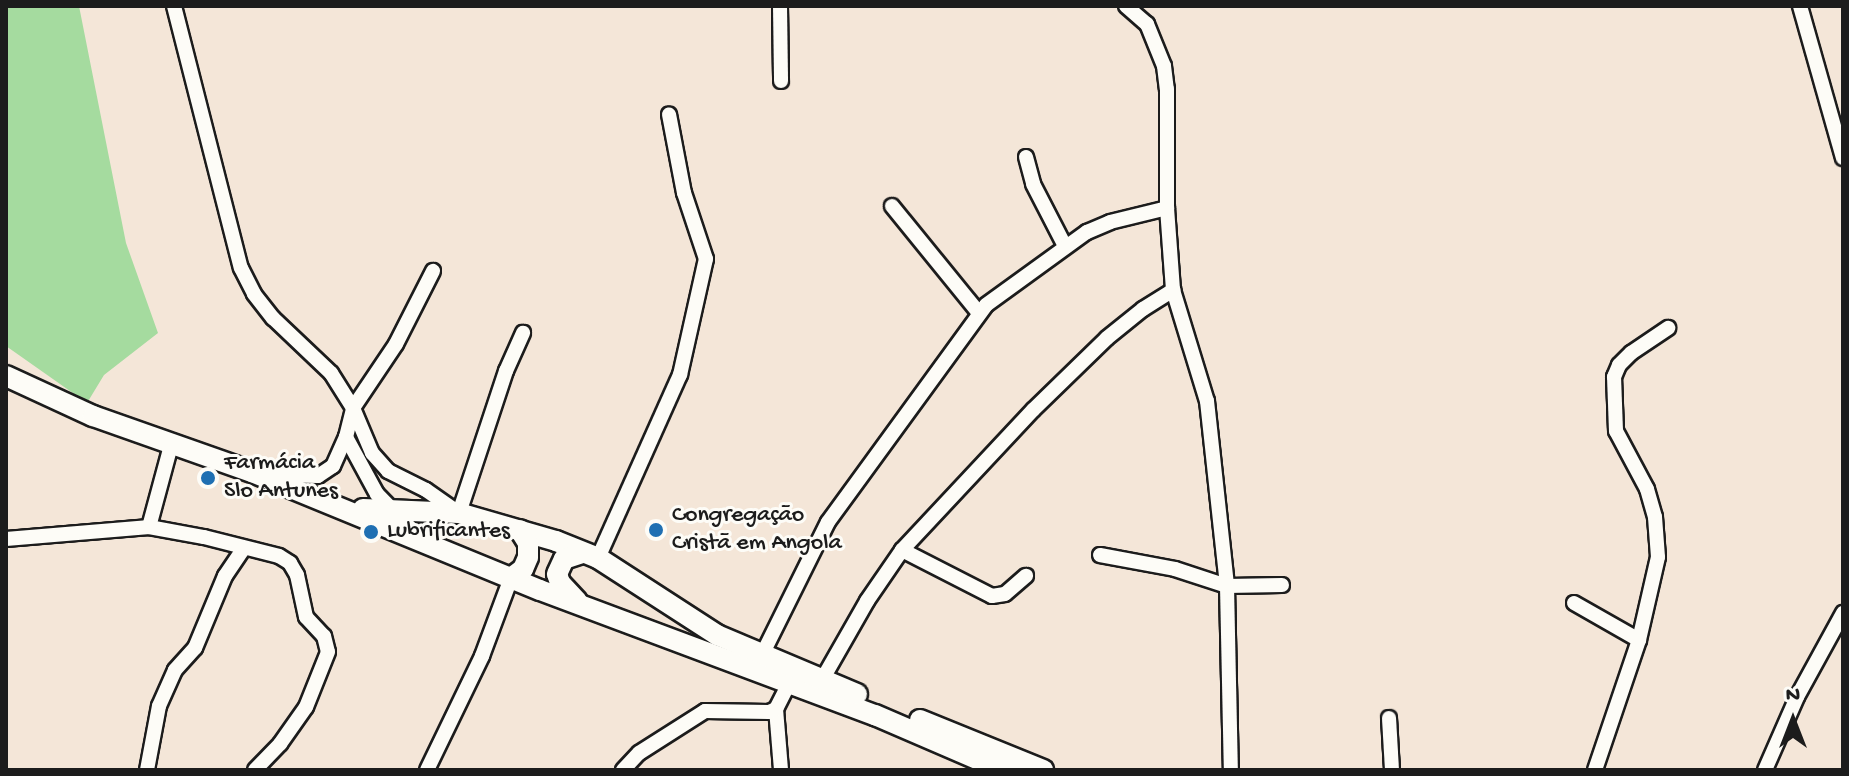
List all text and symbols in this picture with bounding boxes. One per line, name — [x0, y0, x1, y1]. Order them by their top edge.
place label: Farmácia Slo Antunes — [224, 450, 338, 506]
marker: Farmácia Slo Antunes — [199, 469, 217, 487]
place label: Congregação Cristã em Angola — [672, 502, 842, 558]
place label: Lubrificantes — [387, 518, 510, 546]
marker: Congregação Cristã em Angola — [647, 521, 665, 539]
marker: Lubrificantes — [362, 523, 380, 541]
north arrow — [1753, 680, 1833, 760]
text: N — [1786, 683, 1800, 709]

